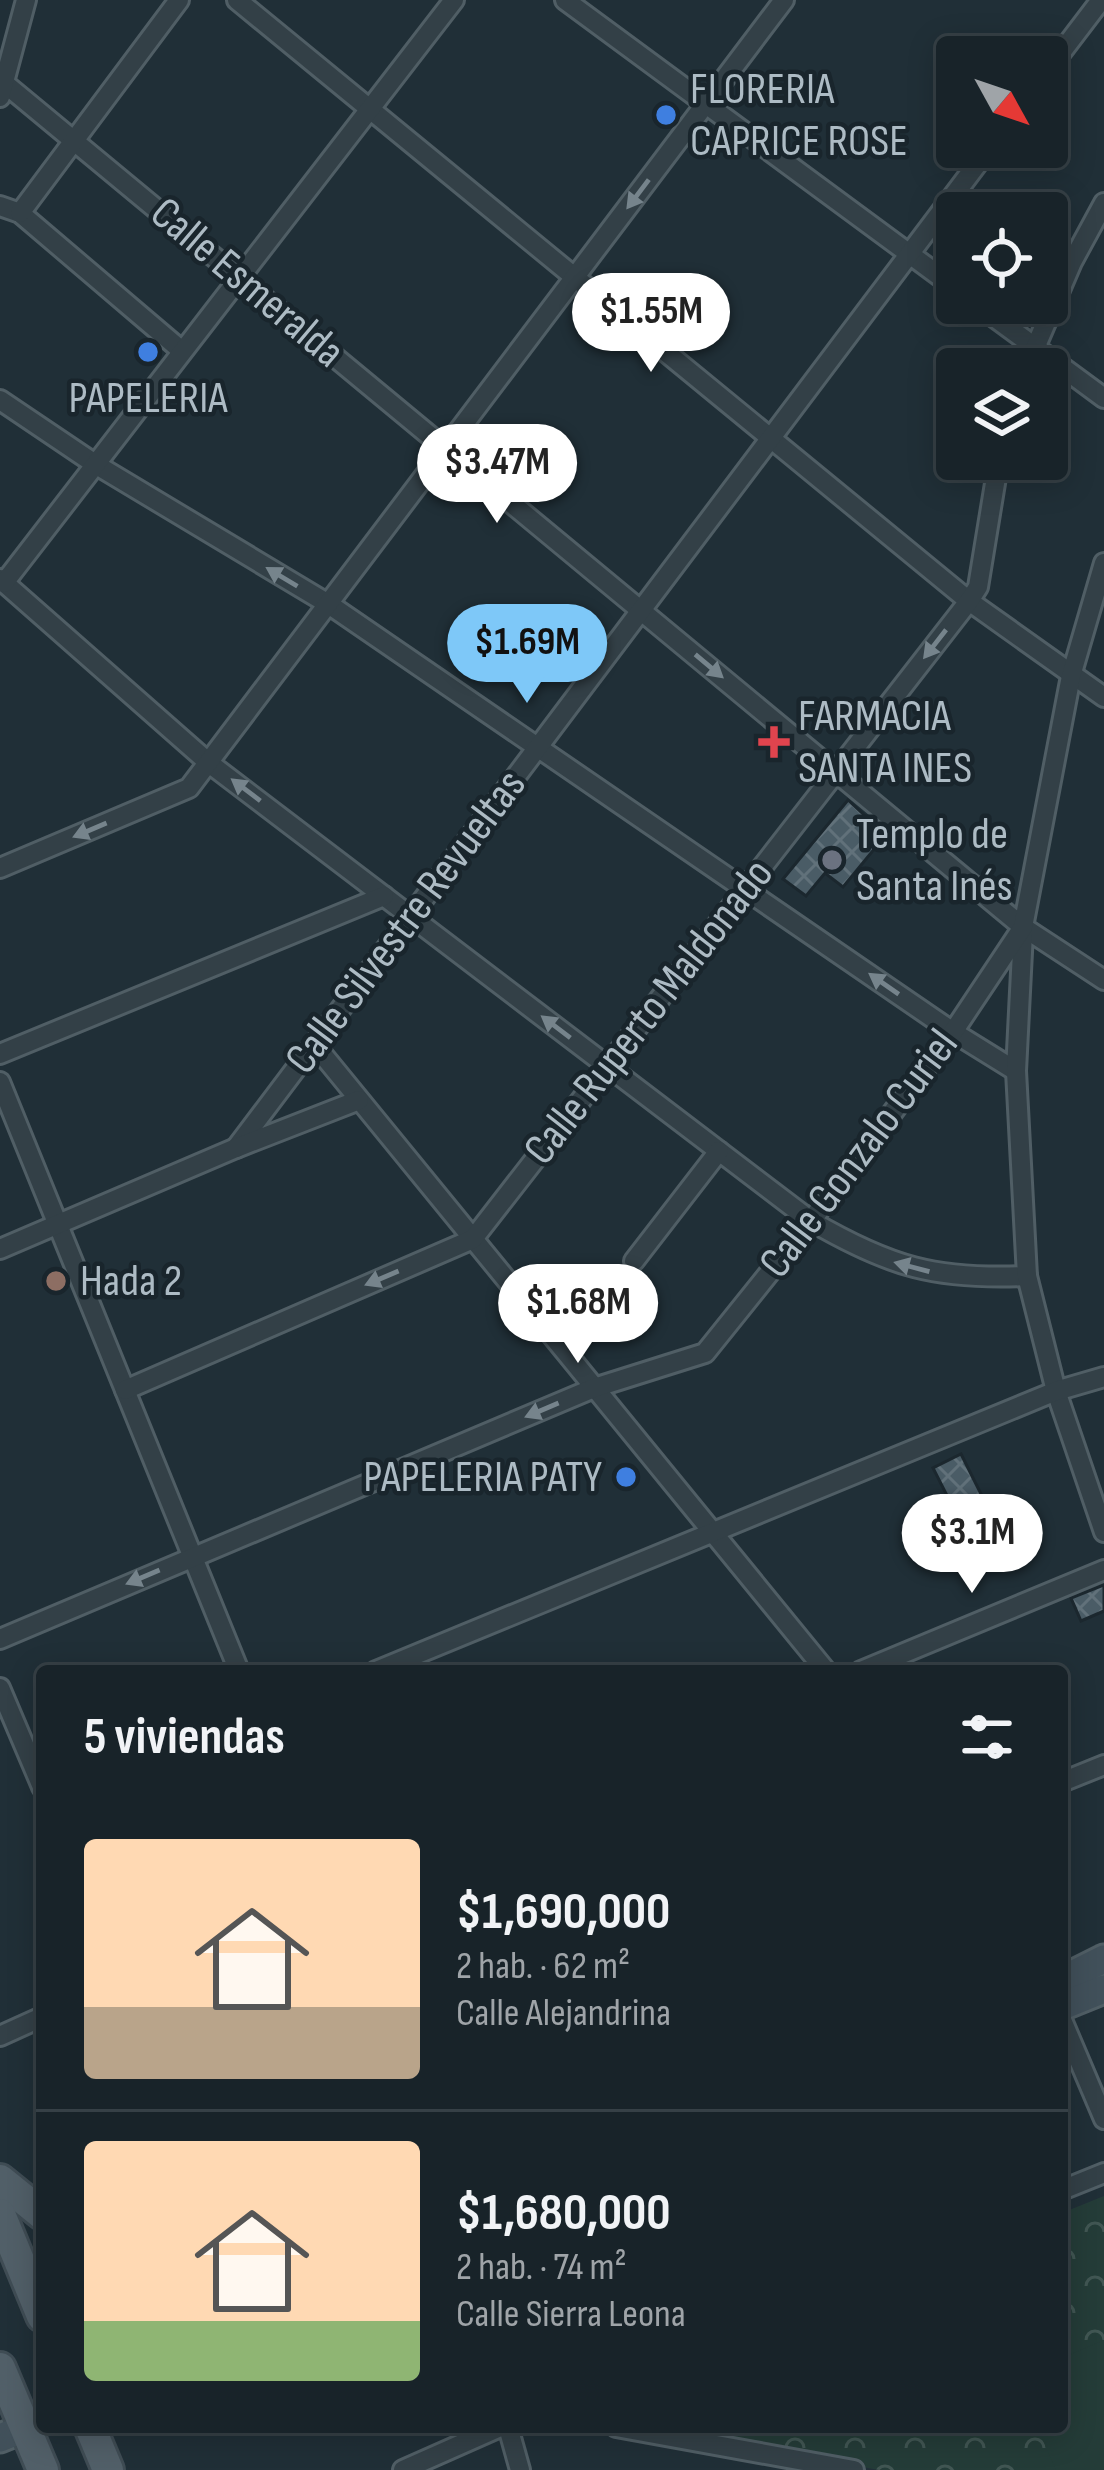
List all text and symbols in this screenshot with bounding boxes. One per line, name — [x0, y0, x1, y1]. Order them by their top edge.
north arrow — [936, 36, 1068, 168]
map controls — [936, 36, 1068, 480]
place label: FLORERIA CAPRICE ROSE — [690, 62, 908, 169]
marker: FLORERIA CAPRICE ROSE — [653, 102, 679, 128]
one-way arrow — [626, 178, 651, 210]
street label: Calle Esmeralda — [139, 186, 355, 380]
button: locate — [936, 192, 1068, 324]
pin: $1.55M — [553, 273, 749, 375]
text: $1.55M — [599, 288, 703, 335]
marker: PAPELERIA — [135, 339, 161, 365]
button: layers — [936, 348, 1068, 480]
place label: PAPELERIA — [68, 371, 228, 426]
pin: $3.47M — [399, 424, 595, 526]
text: $3.47M — [444, 439, 550, 486]
one-way arrow — [265, 567, 299, 588]
pin: $1.69M — [429, 604, 625, 706]
text: $1.69M — [474, 619, 580, 666]
one-way arrow — [924, 629, 948, 660]
one-way arrow — [694, 653, 724, 679]
place label: FARMACIA SANTA INES — [798, 689, 972, 796]
marker: FARMACIA SANTA INES — [761, 729, 787, 755]
street label: Calle Silvestre Revueltas — [274, 759, 538, 1085]
one-way arrow — [230, 779, 261, 803]
place label: Templo de Santa Inés — [856, 807, 1013, 914]
one-way arrow — [72, 821, 108, 840]
marker: Templo de Santa Inés — [819, 847, 845, 873]
street label: Calle Ruperto Maldonado — [512, 848, 786, 1176]
one-way arrow — [868, 972, 900, 996]
one-way arrow — [540, 1015, 572, 1039]
street label: Calle Gonzalo Curiel — [748, 1019, 970, 1289]
place label: Hada 2 — [80, 1254, 182, 1309]
one-way arrow — [893, 1256, 930, 1275]
pin: $1.68M — [480, 1264, 676, 1366]
marker: Hada 2 — [43, 1268, 69, 1294]
one-way arrow — [364, 1269, 400, 1288]
text: $1.68M — [525, 1279, 631, 1326]
one-way arrow — [523, 1401, 559, 1420]
place label: PAPELERIA PATY — [363, 1450, 602, 1505]
marker: PAPELERIA PATY — [613, 1464, 639, 1490]
pin: $3.1M — [888, 1494, 1056, 1596]
text: $3.1M — [929, 1509, 1015, 1556]
one-way arrow — [126, 1568, 161, 1588]
icon: filters — [954, 1704, 1020, 1770]
text: 5 viviendas — [84, 1707, 285, 1768]
text: $1,690,000 — [456, 1882, 670, 1943]
icon: home — [180, 1887, 324, 2031]
text: 2 hab. · 62 m² — [456, 1943, 630, 1990]
text: Calle Alejandrina — [456, 1990, 671, 2037]
text: $1,680,000 — [456, 2183, 670, 2244]
icon: home — [180, 2189, 324, 2333]
text: 2 hab. · 74 m² — [456, 2244, 627, 2291]
text: Calle Sierra Leona — [456, 2291, 686, 2338]

